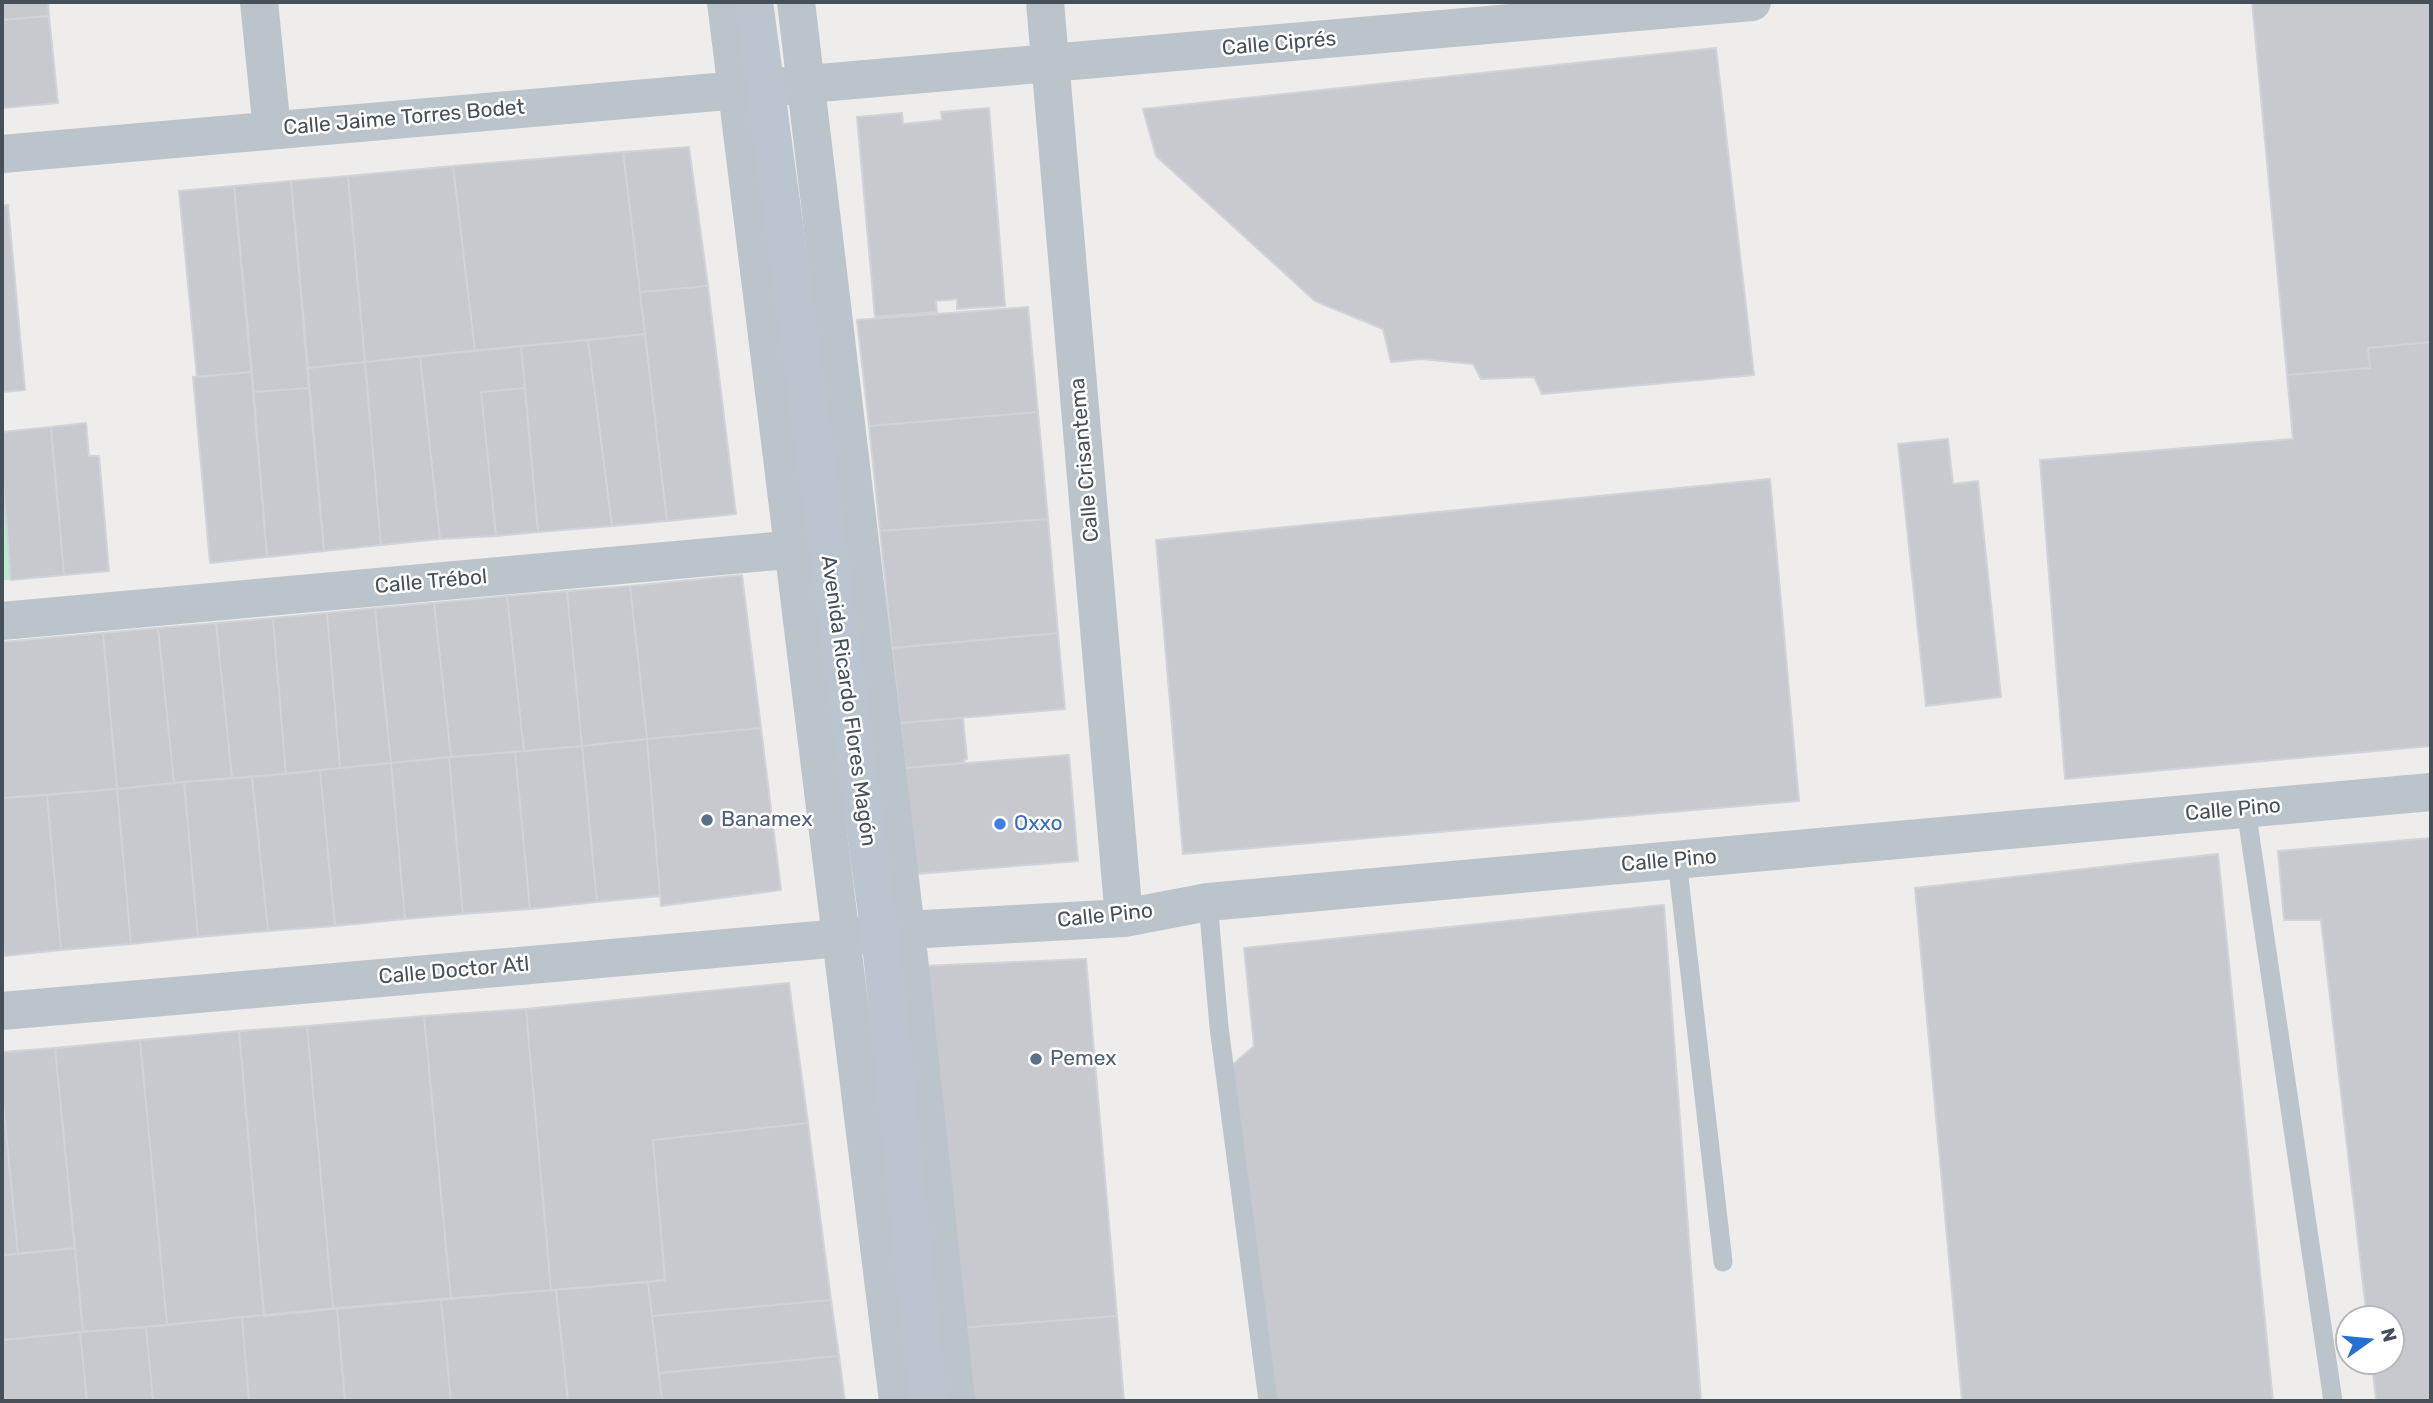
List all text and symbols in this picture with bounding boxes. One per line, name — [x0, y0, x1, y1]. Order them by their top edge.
street label: Calle Ciprés — [1221, 26, 1337, 62]
street label: Calle Jaime Torres Bodet — [282, 95, 526, 141]
street label: Calle Crisantema — [1065, 377, 1105, 543]
street label: Avenida Ricardo Flores Magón — [815, 554, 881, 848]
street label: Calle Trébol — [374, 565, 488, 599]
street label: Calle Pino — [2184, 793, 2282, 827]
place label: Banamex — [721, 807, 812, 833]
place label: Oxxo — [1014, 811, 1063, 837]
marker: Banamex — [699, 812, 715, 828]
marker: Oxxo — [992, 816, 1008, 832]
street label: Calle Pino — [1620, 844, 1718, 878]
street label: Calle Pino — [1056, 898, 1154, 934]
street label: Calle Doctor Atl — [378, 952, 530, 990]
place label: Pemex — [1050, 1046, 1117, 1072]
marker: Pemex — [1028, 1051, 1044, 1067]
north arrow — [2335, 1305, 2405, 1375]
text: N — [2376, 1325, 2402, 1345]

